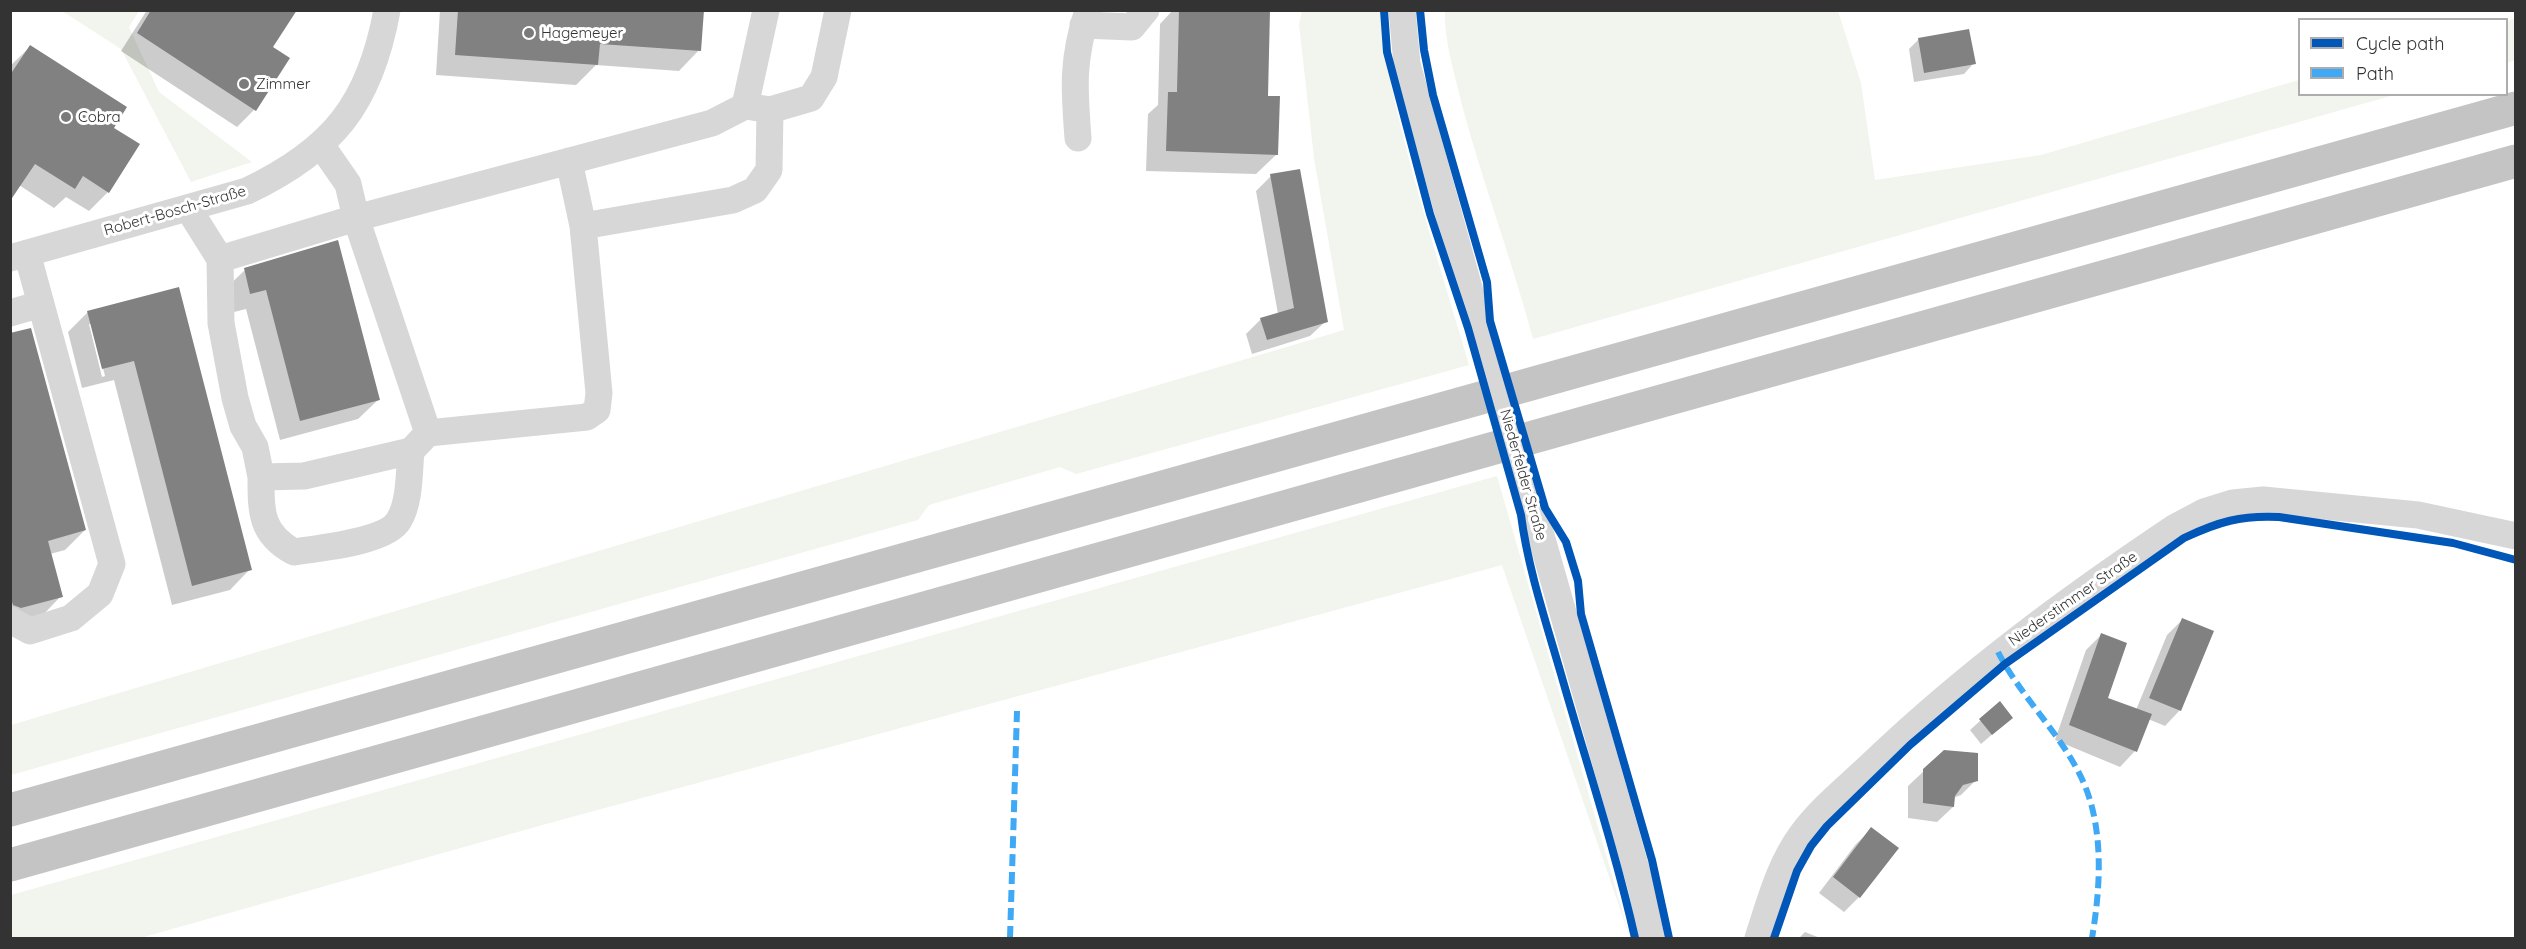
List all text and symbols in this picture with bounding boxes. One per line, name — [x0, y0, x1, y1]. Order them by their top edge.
legend — [2298, 18, 2508, 96]
place label: Hagemeyer — [541, 24, 623, 42]
marker: Hagemeyer — [522, 26, 536, 40]
text: Cycle path — [2356, 32, 2444, 55]
text: Path — [2356, 62, 2394, 85]
place label: Zimmer — [256, 75, 310, 93]
marker: Zimmer — [237, 77, 251, 91]
place label: Cobra — [78, 108, 121, 126]
marker: Cobra — [59, 110, 73, 124]
street label: Robert-Bosch-Straße — [102, 182, 248, 240]
street label: Niederfelder Straße — [1496, 407, 1550, 543]
street label: Niederstimmer Straße — [2005, 548, 2141, 650]

